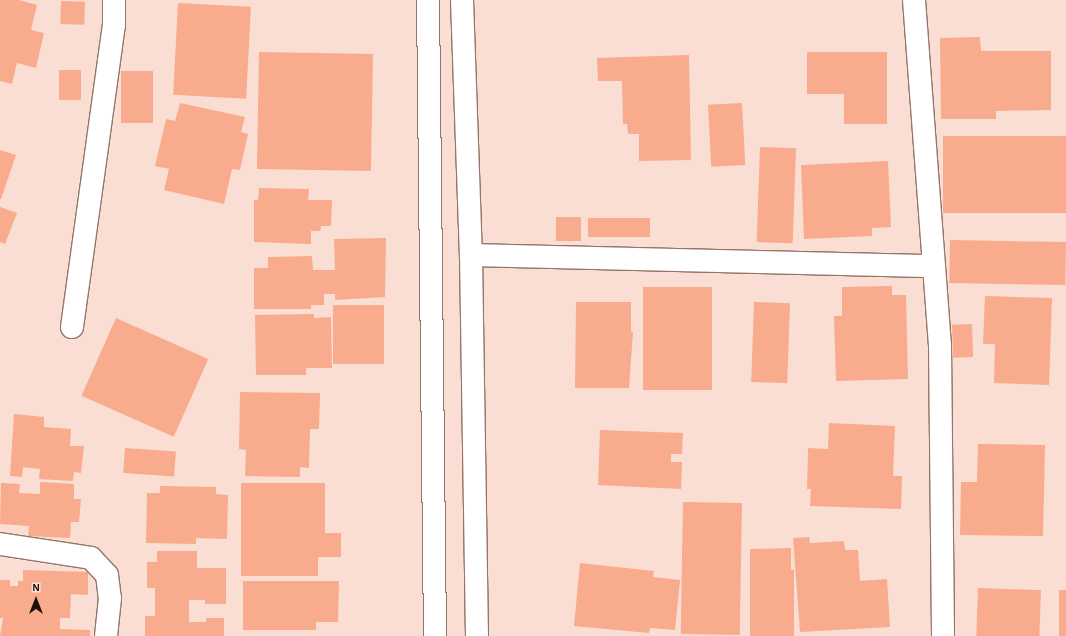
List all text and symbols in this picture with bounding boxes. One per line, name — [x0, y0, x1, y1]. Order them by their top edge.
north arrow — [16, 580, 56, 620]
text: N — [32, 582, 40, 593]

